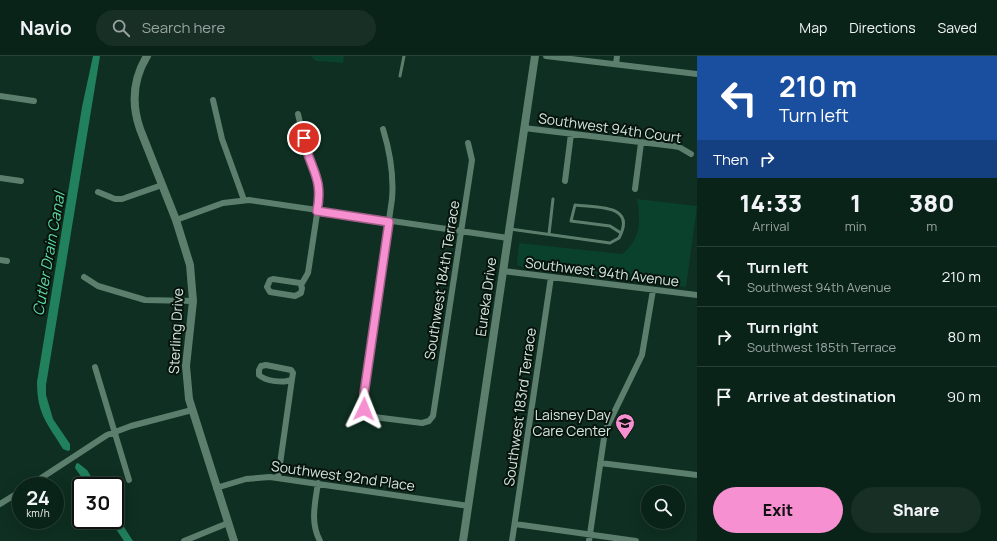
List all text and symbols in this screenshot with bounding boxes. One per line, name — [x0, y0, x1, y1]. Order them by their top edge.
search box — [96, 10, 376, 46]
text: Navio — [20, 15, 72, 41]
icon: search — [110, 17, 132, 39]
text: Search here — [142, 17, 225, 38]
text: Map — [799, 18, 827, 37]
text: Directions — [849, 18, 916, 37]
text: Saved — [938, 18, 977, 37]
text: 210 m — [779, 67, 857, 105]
icon: left — [713, 72, 765, 124]
text: Turn left — [779, 103, 849, 127]
street label: Southwest 94th Court — [537, 108, 683, 147]
pin — [287, 121, 321, 155]
icon: arrive — [293, 127, 315, 149]
icon: right — [756, 148, 778, 170]
text: Then — [713, 149, 748, 170]
text: 14:33 — [740, 186, 802, 219]
text: 1 — [850, 186, 861, 219]
text: 380 — [909, 186, 954, 219]
water label: Cutler Drain Canal — [27, 188, 70, 317]
street label: Southwest 184th Terrace — [420, 199, 463, 361]
text: Arrival — [752, 217, 789, 235]
text: min — [845, 217, 867, 235]
text: m — [926, 217, 937, 235]
street label: Southwest 94th Avenue — [524, 253, 680, 290]
street label: Eureka Drive — [471, 256, 500, 338]
text: Turn left — [747, 257, 809, 278]
icon: left — [713, 266, 735, 288]
text: 210 m — [942, 266, 981, 287]
text: Southwest 94th Avenue — [747, 278, 891, 296]
street label: Sterling Drive — [164, 288, 187, 374]
text: Turn right — [747, 317, 818, 338]
icon: right — [713, 326, 735, 348]
text: 80 m — [947, 326, 981, 347]
street label: Southwest 183rd Terrace — [499, 327, 540, 487]
text: Southwest 185th Terrace — [747, 338, 896, 356]
icon: arrive — [713, 386, 735, 408]
text: Arrive at destination — [747, 386, 896, 407]
text: 90 m — [947, 386, 981, 407]
position arrow — [343, 388, 385, 430]
place label: Laisney Day Care Center — [532, 405, 612, 440]
school or university icon: Laisney Day Care Center — [614, 412, 636, 440]
street label: Southwest 92nd Place — [270, 456, 416, 495]
speed limit sign: 30 — [72, 477, 124, 529]
text: 24 — [26, 484, 50, 511]
map controls — [641, 485, 685, 529]
button: search — [641, 485, 685, 529]
button: Exit — [713, 487, 843, 533]
button: Share — [851, 487, 981, 533]
text: km/h — [26, 506, 50, 520]

